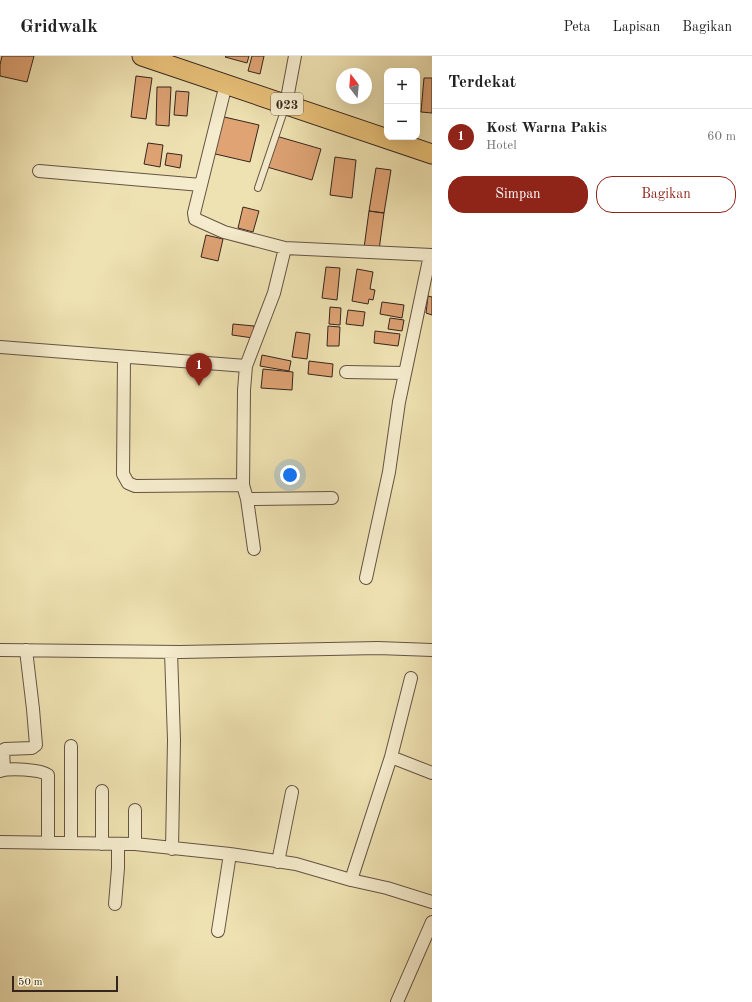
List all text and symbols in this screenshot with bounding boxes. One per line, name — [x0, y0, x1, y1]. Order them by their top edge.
text: Gridwalk — [20, 18, 98, 37]
text: Peta — [563, 20, 590, 34]
text: Lapisan — [612, 20, 660, 34]
text: Bagikan — [682, 20, 732, 34]
north arrow — [336, 68, 372, 104]
map controls — [384, 68, 420, 140]
button: + — [384, 68, 420, 104]
text: Terdekat — [448, 74, 516, 91]
road number: 023 — [271, 93, 303, 115]
button: − — [384, 104, 420, 140]
text: Kost Warna Pakis — [486, 121, 607, 136]
text: 1 — [457, 130, 465, 143]
text: 60 m — [707, 130, 736, 143]
text: Hotel — [486, 139, 517, 152]
button: Simpan — [448, 176, 588, 213]
button: Bagikan — [596, 176, 736, 213]
pin: 1 — [186, 353, 212, 386]
your location — [280, 465, 300, 485]
scale bar — [12, 974, 118, 993]
text: 50 m — [18, 977, 43, 988]

